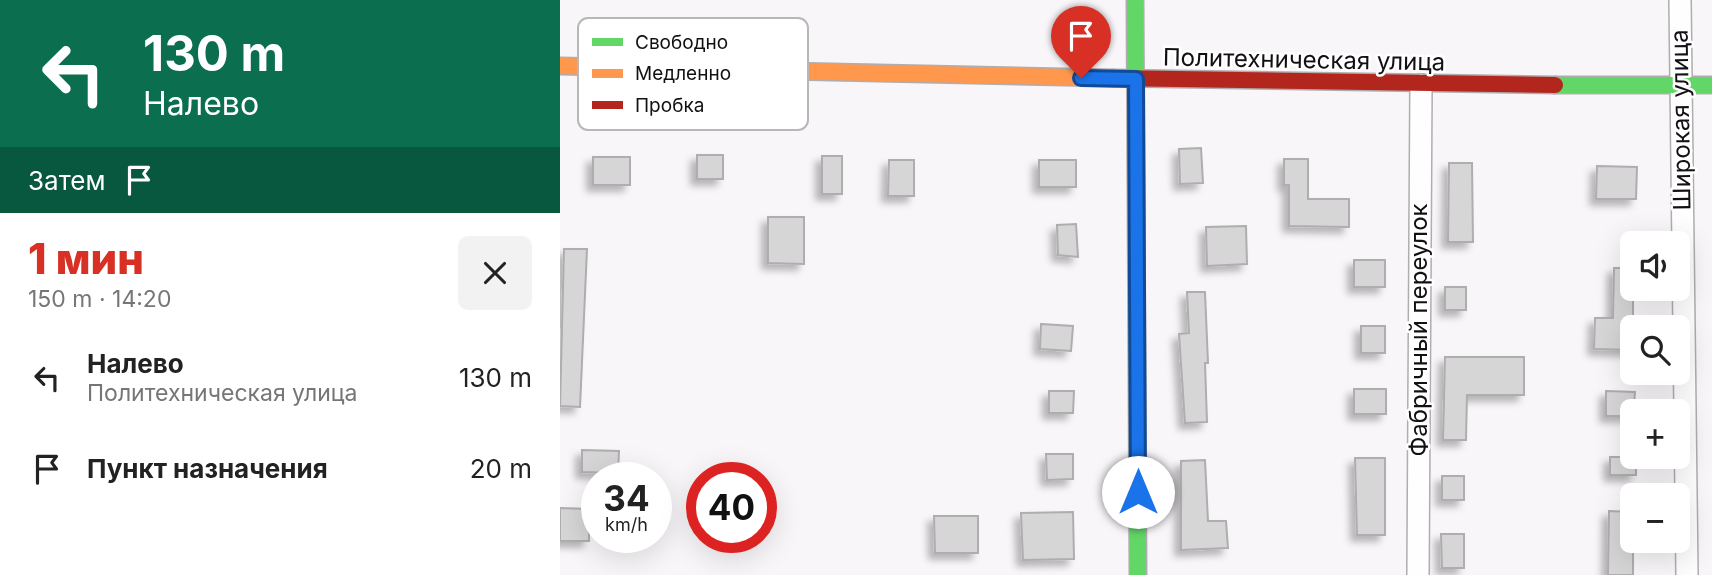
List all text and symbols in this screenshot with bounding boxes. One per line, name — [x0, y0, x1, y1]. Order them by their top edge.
pin — [1051, 6, 1111, 78]
icon: arrive — [1062, 17, 1100, 55]
legend — [578, 18, 808, 130]
text: 130 m — [143, 24, 285, 83]
icon: left — [28, 28, 119, 119]
street label: Широкая улица — [1664, 29, 1697, 211]
text: Свободно — [635, 31, 728, 54]
street label: Политехническая улица — [1163, 43, 1445, 76]
text: Медленно — [635, 62, 731, 85]
text: Налево — [143, 84, 259, 123]
text: Пробка — [635, 94, 704, 117]
icon: arrive — [120, 161, 158, 199]
text: Затем — [28, 165, 106, 196]
street label: Фабричный переулок — [1404, 203, 1433, 457]
map controls — [1620, 231, 1690, 553]
button: sound — [1620, 231, 1690, 301]
text: 1 мин — [28, 233, 144, 284]
button: close — [458, 236, 532, 310]
text: 150 m · 14:20 — [28, 285, 171, 313]
button: search — [1620, 315, 1690, 385]
text: Налево — [87, 348, 184, 379]
icon: left — [28, 359, 66, 397]
text: 130 m — [459, 362, 532, 393]
text: Политехническая улица — [87, 379, 358, 407]
button: + — [1620, 399, 1690, 469]
icon: arrive — [28, 450, 66, 488]
text: Пункт назначения — [87, 453, 328, 484]
text: 20 m — [470, 453, 532, 484]
position arrow — [1101, 455, 1175, 529]
speed limit sign: 40 — [686, 462, 777, 553]
text: 34 — [603, 477, 650, 519]
button: − — [1620, 483, 1690, 553]
text: km/h — [605, 514, 648, 535]

